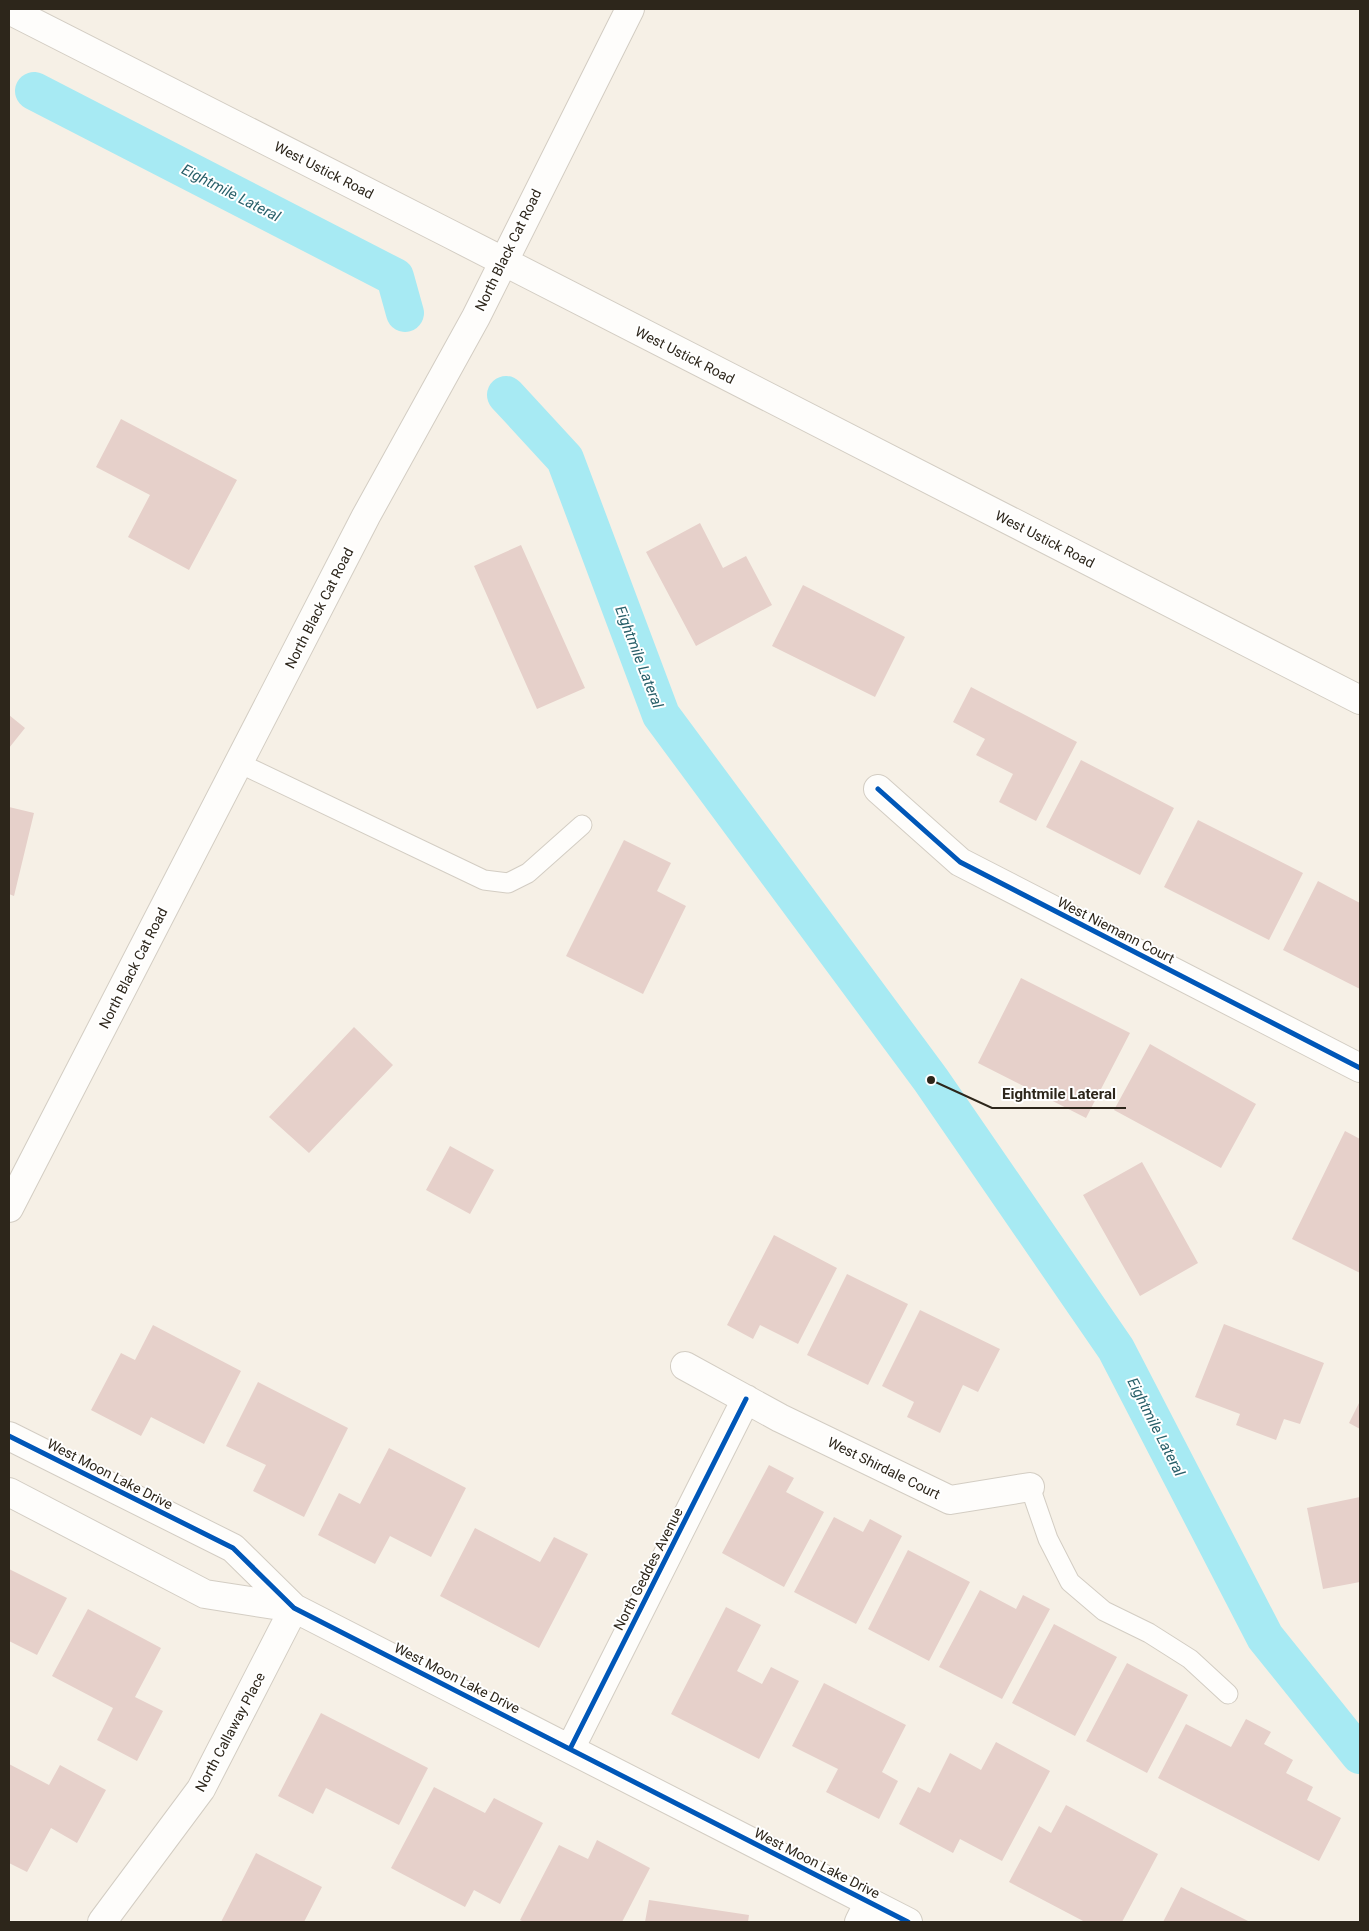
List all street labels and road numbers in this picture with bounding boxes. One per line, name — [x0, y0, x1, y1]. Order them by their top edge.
street label: West Ustick Road — [272, 138, 376, 202]
street label: North Black Cat Road — [472, 187, 544, 313]
street label: West Ustick Road — [633, 323, 737, 387]
street label: West Ustick Road — [993, 507, 1097, 571]
street label: North Black Cat Road — [282, 545, 356, 671]
street label: West Niemann Court — [1055, 894, 1177, 967]
street label: North Black Cat Road — [96, 905, 170, 1031]
street label: West Shirdale Court — [825, 1434, 943, 1502]
street label: West Moon Lake Drive — [45, 1435, 175, 1513]
street label: North Geddes Avenue — [610, 1505, 686, 1633]
street label: West Moon Lake Drive — [392, 1639, 522, 1717]
street label: North Callaway Place — [192, 1670, 268, 1794]
street label: West Moon Lake Drive — [752, 1824, 882, 1902]

